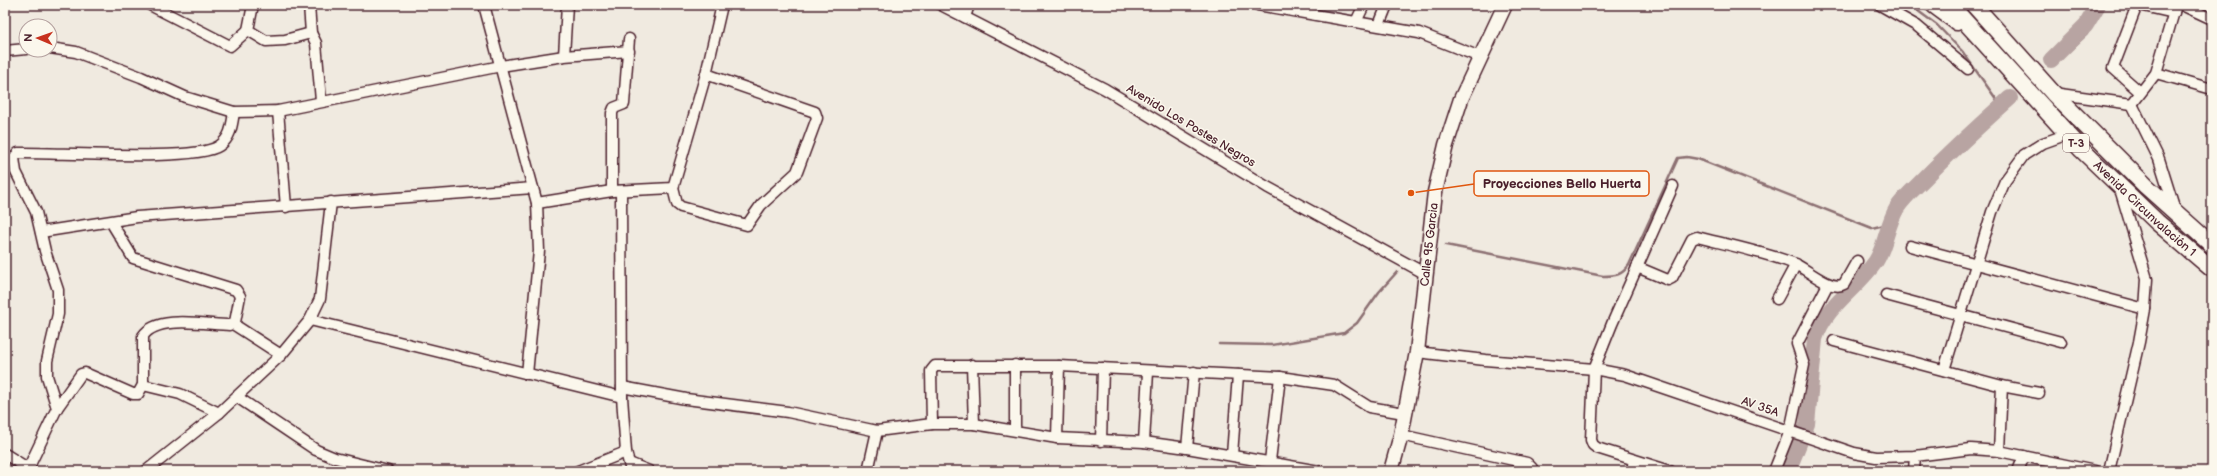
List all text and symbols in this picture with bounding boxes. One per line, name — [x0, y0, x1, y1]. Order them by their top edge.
north arrow — [18, 18, 58, 58]
text: N — [22, 33, 35, 42]
street label: Avenido Los Postes Negros — [1124, 81, 1258, 171]
road number: T-3 — [2063, 134, 2089, 152]
street label: Avenida Circunvalación 1 — [2090, 158, 2199, 260]
callout: Proyecciones Bello Huerta — [1474, 171, 1649, 196]
text: Proyecciones Bello Huerta — [1483, 176, 1641, 192]
street label: Calle 95 Garcia — [1417, 202, 1441, 287]
street label: AV 35A — [1739, 394, 1781, 421]

